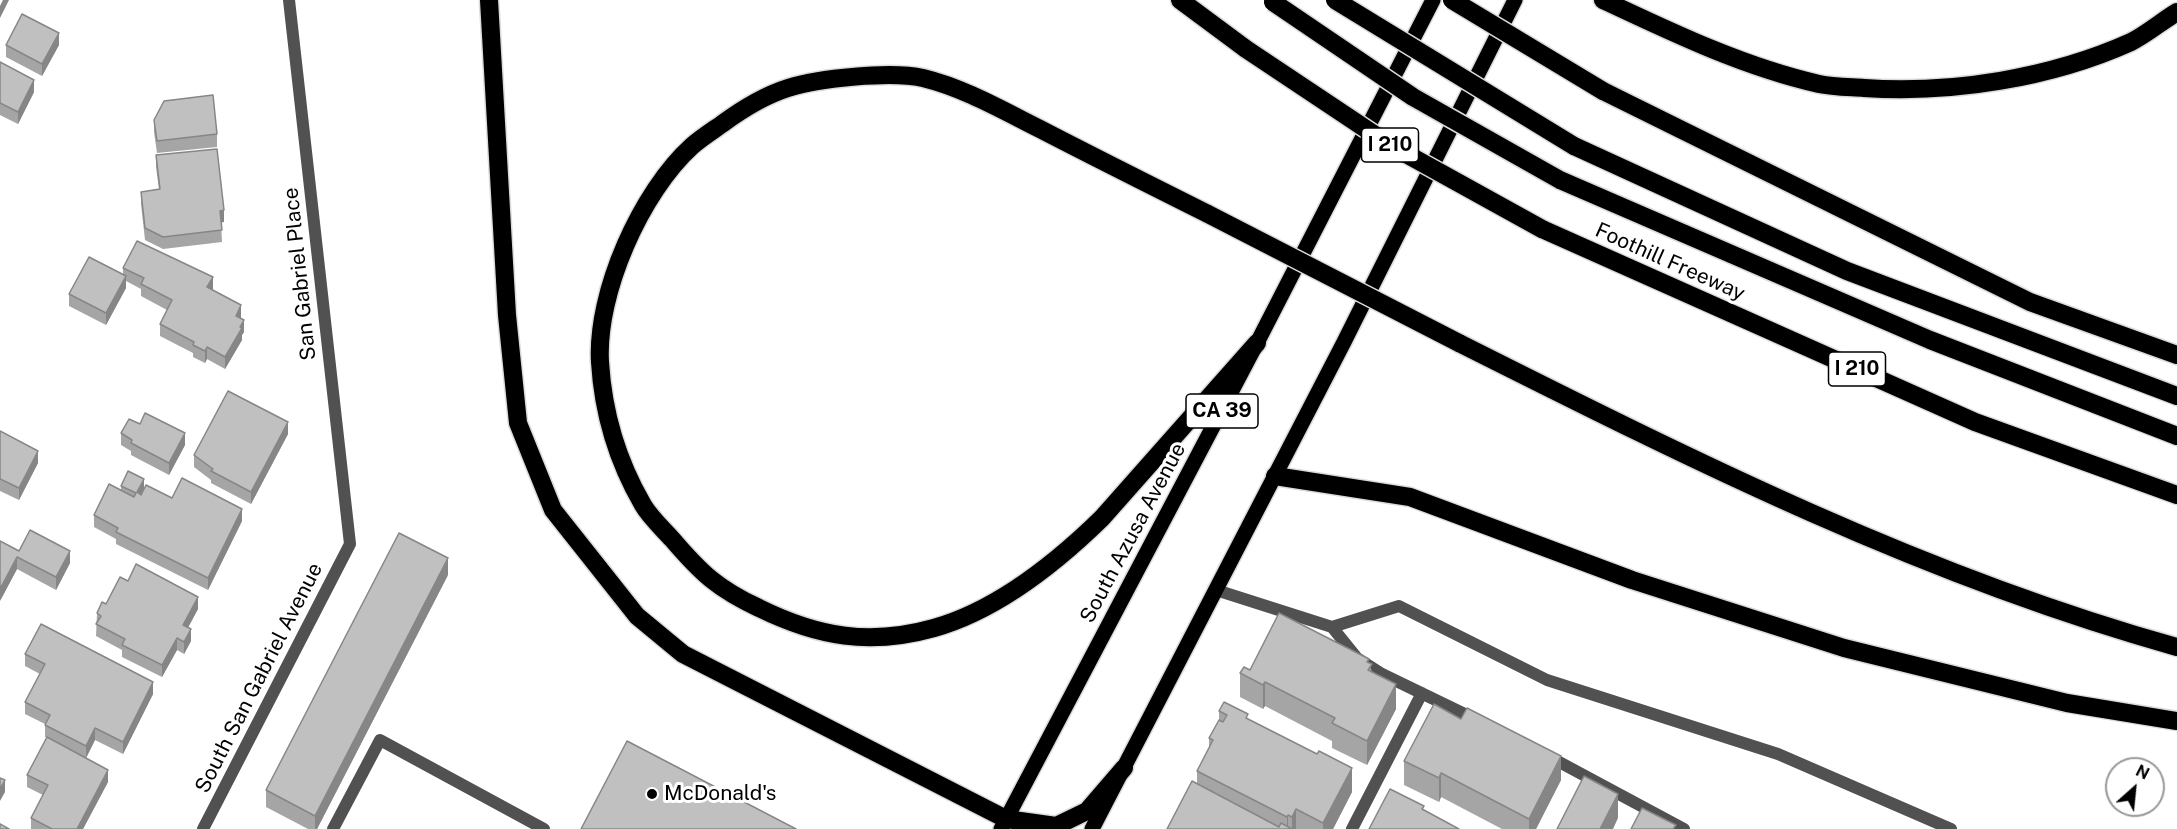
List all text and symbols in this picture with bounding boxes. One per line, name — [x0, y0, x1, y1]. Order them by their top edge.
road number: I 210 — [1362, 128, 1418, 162]
street label: San Gabriel Place — [278, 186, 322, 362]
street label: Foothill Freeway — [1591, 218, 1749, 306]
road number: I 210 — [1828, 352, 1886, 386]
road number: CA 39 — [1186, 394, 1258, 428]
street label: South Azusa Avenue — [1075, 439, 1191, 627]
street label: South San Gabriel Avenue — [190, 559, 328, 797]
north arrow — [2105, 757, 2165, 817]
text: N — [2133, 761, 2152, 784]
place label: McDonald's — [664, 781, 776, 807]
marker: McDonald's — [645, 787, 659, 801]

